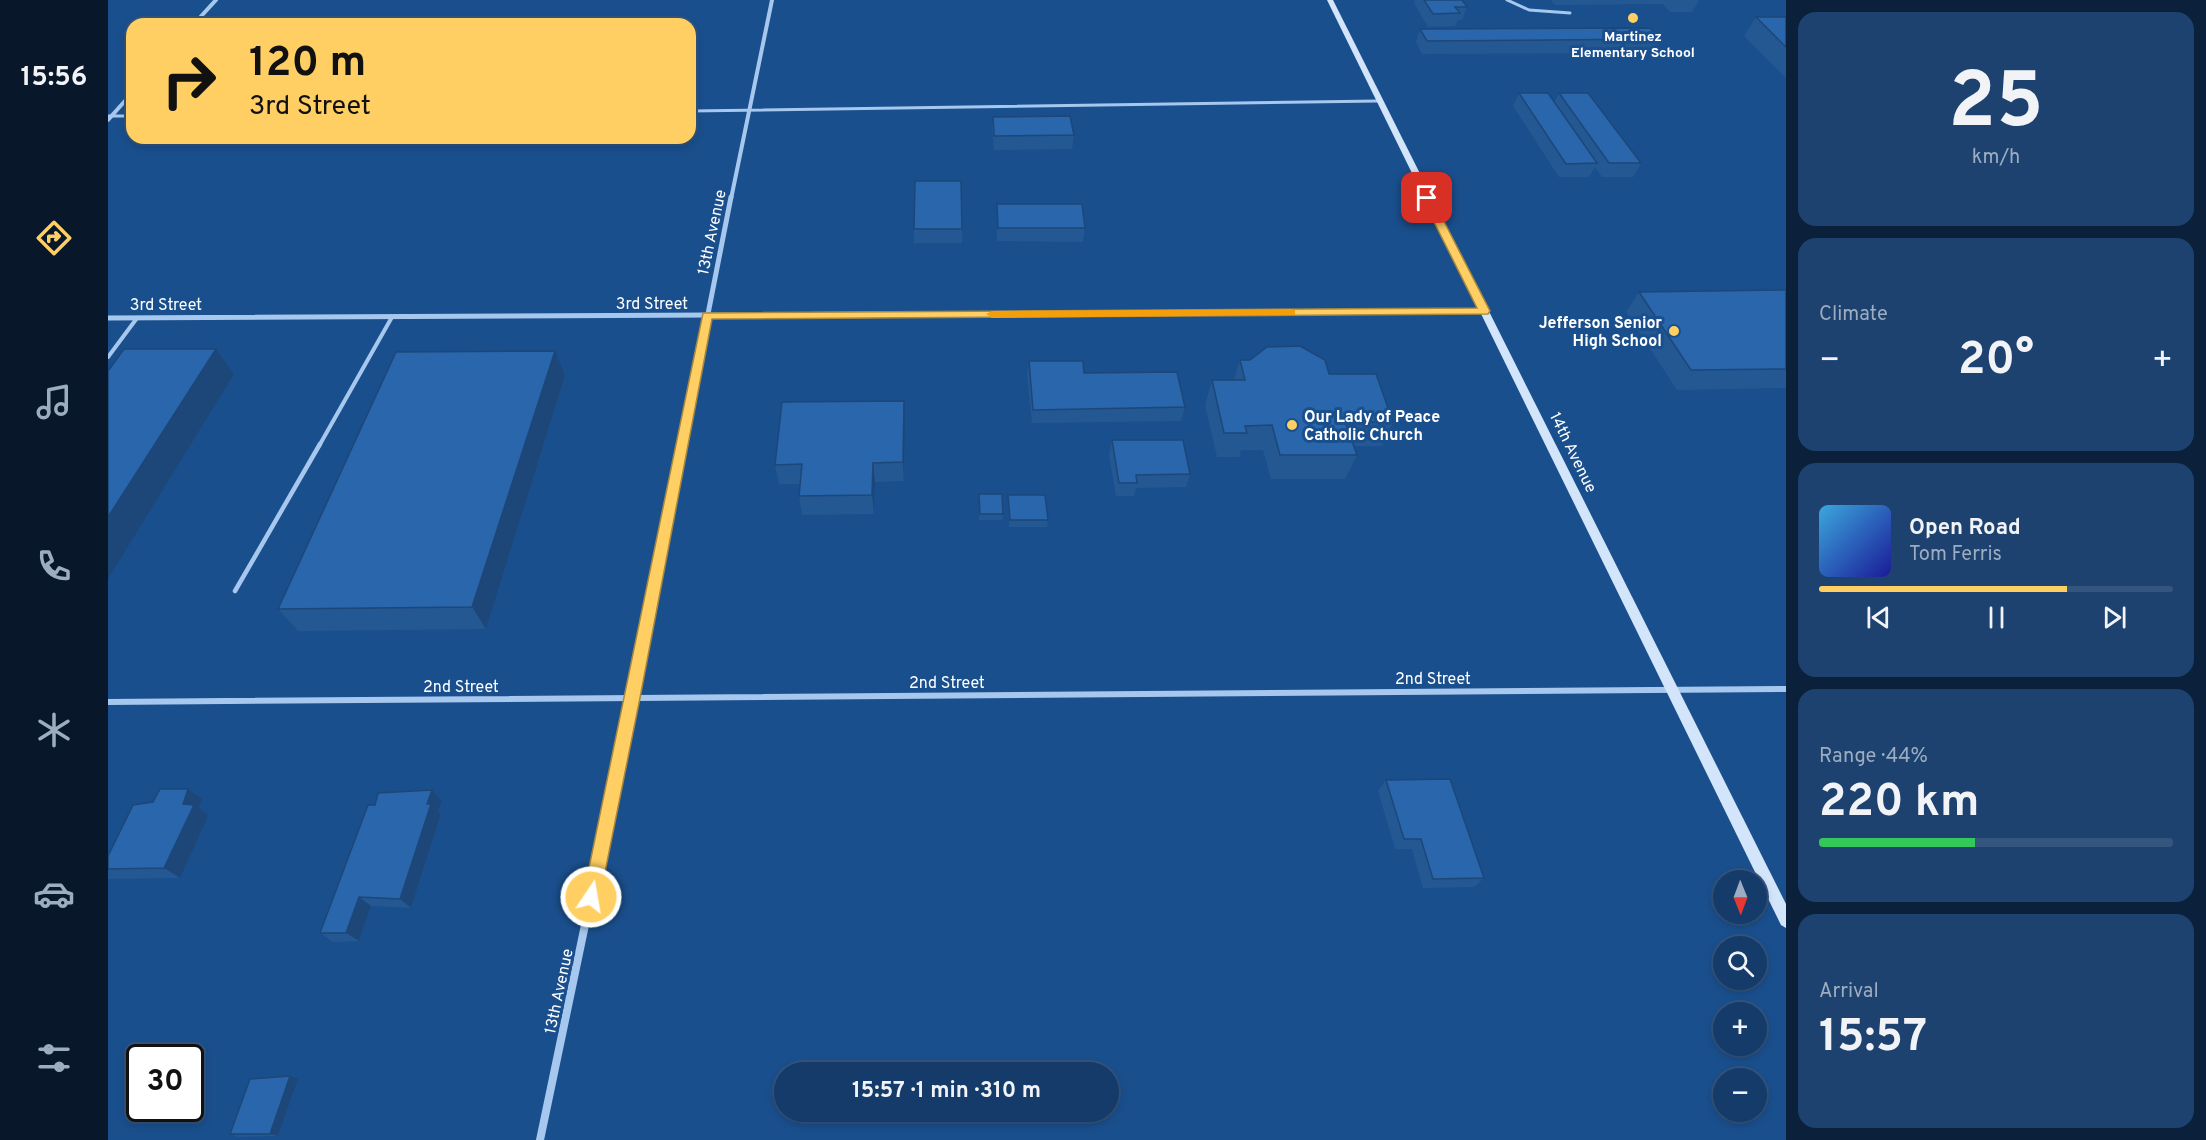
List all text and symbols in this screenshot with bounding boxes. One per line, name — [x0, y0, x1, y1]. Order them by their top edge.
marker: Martinez Elementary School — [1626, 11, 1640, 25]
place label: Martinez Elementary School — [1571, 29, 1695, 62]
text: 120 m — [249, 38, 366, 91]
icon: right — [150, 42, 228, 120]
text: 25 — [1948, 56, 2044, 155]
text: 15:56 — [21, 61, 87, 95]
text: 3rd Street — [249, 90, 371, 124]
text: km/h — [1972, 145, 2020, 171]
pin — [1401, 172, 1452, 223]
icon: arrive — [1410, 181, 1443, 214]
street label: 13th Avenue — [694, 188, 732, 277]
icon: directions — [33, 217, 75, 259]
street label: 3rd Street — [616, 295, 688, 315]
street label: 3rd Street — [130, 296, 202, 316]
text: Climate — [1819, 302, 1888, 328]
place label: Jefferson Senior High School — [1539, 314, 1662, 352]
marker: Jefferson Senior High School — [1667, 324, 1681, 338]
text: 20° — [1958, 333, 2034, 390]
text: − — [1819, 341, 1840, 383]
text: + — [2152, 341, 2173, 383]
icon: music — [33, 381, 75, 423]
place label: Our Lady of Peace Catholic Church — [1304, 408, 1440, 446]
street label: 14th Avenue — [1544, 409, 1600, 496]
marker: Our Lady of Peace Catholic Church — [1285, 418, 1299, 432]
text: Open Road — [1909, 515, 2021, 542]
text: Tom Ferris — [1909, 542, 2002, 568]
icon: phone — [33, 545, 75, 587]
icon: previous — [1862, 601, 1895, 634]
icon: pause — [1980, 601, 2013, 634]
icon: next — [2098, 601, 2131, 634]
street label: 2nd Street — [1395, 670, 1471, 690]
street label: 2nd Street — [909, 674, 985, 694]
street label: 2nd Street — [423, 678, 499, 698]
icon: climate — [33, 709, 75, 751]
text: Range · 44% — [1819, 744, 1928, 770]
text: 220 km — [1819, 775, 1980, 832]
position arrow — [559, 865, 623, 929]
north arrow — [1713, 870, 1767, 924]
map controls — [1713, 870, 1767, 1122]
icon: car — [33, 873, 75, 915]
button: search — [1713, 936, 1767, 990]
street label: 13th Avenue — [541, 947, 579, 1036]
text: Arrival — [1819, 979, 1879, 1005]
button: + — [1713, 1002, 1767, 1056]
text: 15:57 — [1819, 1010, 1927, 1067]
icon: filters — [33, 1037, 75, 1079]
speed limit sign: 30 — [126, 1044, 204, 1122]
button: − — [1713, 1068, 1767, 1122]
text: 15:57 · 1 min · 310 m — [852, 1078, 1041, 1105]

